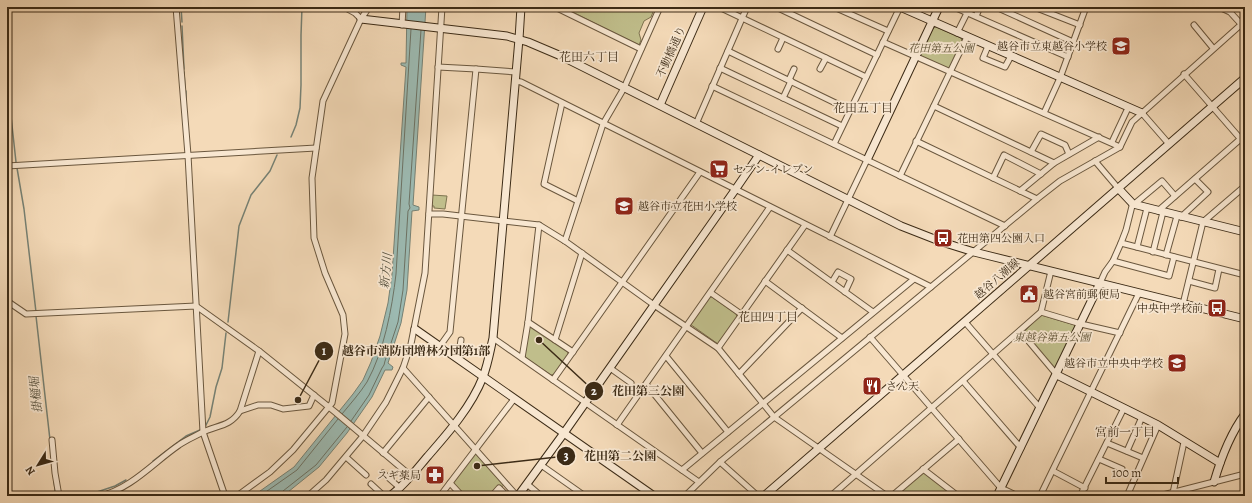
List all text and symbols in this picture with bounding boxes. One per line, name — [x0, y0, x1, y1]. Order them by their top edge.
street label: 不動橋通り — [653, 24, 689, 80]
school or university icon: 越谷市立東越谷小学校 — [1110, 35, 1132, 57]
place label: 越谷市立東越谷小学校 — [997, 39, 1107, 54]
park label: 花田第五公園 — [908, 41, 976, 56]
district label: 花田六丁目 — [559, 49, 619, 65]
district label: 花田五丁目 — [833, 100, 893, 116]
supermarket icon: セブン-イレブン — [708, 158, 730, 180]
place label: セブン-イレブン — [733, 162, 813, 177]
school or university icon: 越谷市立花田小学校 — [613, 195, 635, 217]
place label: 越谷市立花田小学校 — [638, 199, 737, 214]
bus stop icon: 花田第四公園入口 — [932, 227, 954, 249]
place label: 花田第四公園入口 — [957, 231, 1045, 246]
water label: 新方川 — [376, 250, 396, 290]
street label: 越谷八潮線 — [971, 255, 1023, 303]
public building icon: 越谷宮前郵便局 — [1018, 283, 1040, 305]
place label: 越谷宮前郵便局 — [1043, 287, 1120, 302]
bus stop icon: 中央中学校前 — [1206, 297, 1228, 319]
place label: 中央中学校前 — [1137, 301, 1203, 316]
district label: 花田四丁目 — [738, 309, 798, 325]
park label: 東越谷第五公園 — [1014, 330, 1092, 345]
callout: 越谷市消防団増林分団第1部 — [314, 339, 498, 363]
text: 1 — [322, 343, 327, 359]
text: 越谷市消防団増林分団第1部 — [342, 343, 490, 359]
school or university icon: 越谷市立中央中学校 — [1166, 352, 1188, 374]
place label: 越谷市立中央中学校 — [1064, 356, 1163, 371]
water label: 掛樋堀 — [26, 374, 46, 414]
restaurant icon: さん天 — [861, 375, 883, 397]
callout: 花田第三公園 — [584, 379, 692, 403]
place label: さん天 — [886, 379, 919, 394]
text: 2 — [591, 383, 597, 399]
text: 花田第三公園 — [612, 383, 684, 399]
district label: 宮前一丁目 — [1095, 424, 1155, 440]
callout: 花田第二公園 — [556, 444, 664, 468]
north arrow — [18, 445, 58, 485]
text: 3 — [563, 448, 569, 464]
text: 花田第二公園 — [584, 448, 656, 464]
scale bar — [1106, 459, 1178, 485]
text: N — [22, 463, 39, 478]
pharmacy icon: スギ薬局 — [424, 464, 446, 486]
text: 100 m — [1112, 465, 1141, 481]
place label: スギ薬局 — [377, 468, 421, 483]

